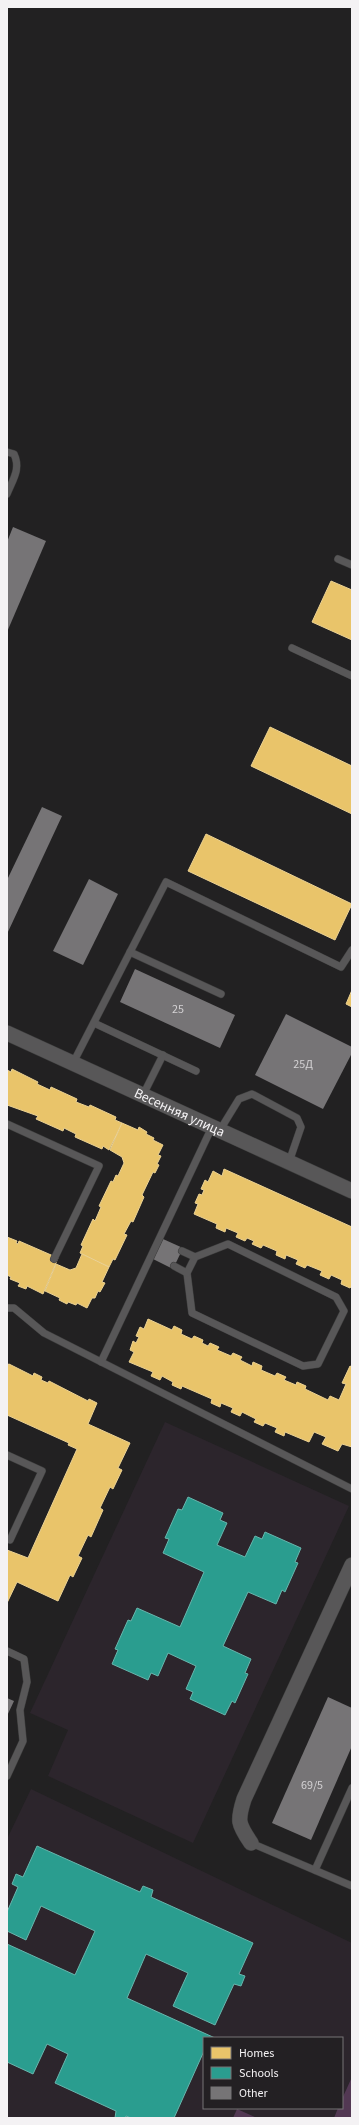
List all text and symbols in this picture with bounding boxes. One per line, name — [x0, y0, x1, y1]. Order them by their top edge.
house number: 25 — [172, 1001, 184, 1018]
house number: 25Д — [293, 1056, 313, 1073]
street label: Весенняя улица — [131, 1084, 228, 1143]
house number: 69/5 — [301, 1777, 323, 1794]
legend — [203, 2037, 343, 2109]
text: Homes — [239, 2045, 274, 2062]
text: Schools — [239, 2065, 279, 2082]
text: Other — [239, 2085, 269, 2102]

